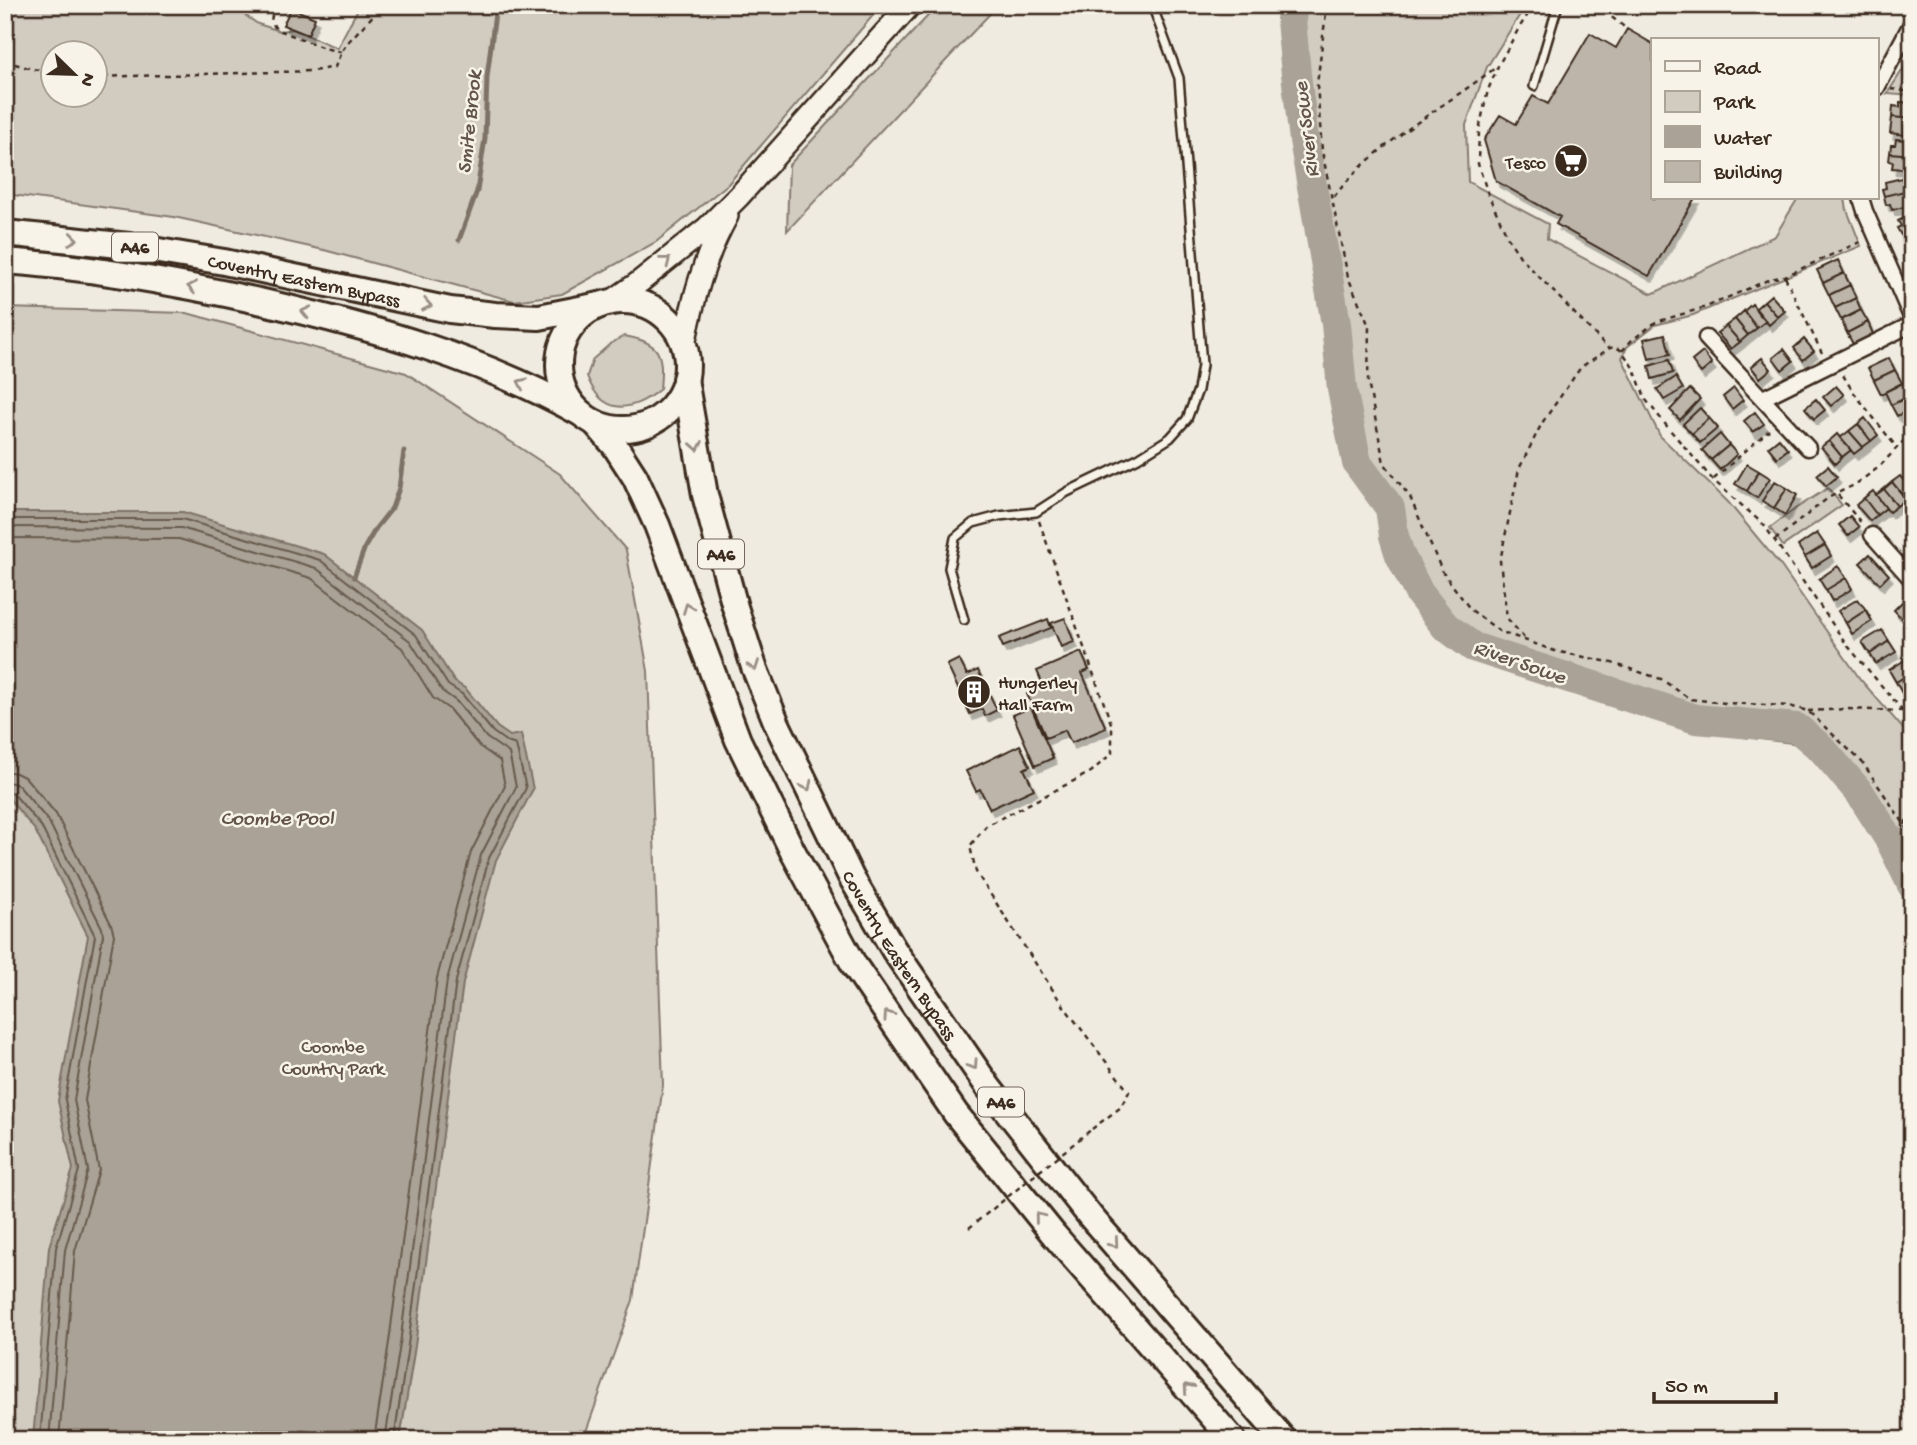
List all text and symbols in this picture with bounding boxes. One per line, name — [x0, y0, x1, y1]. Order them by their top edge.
north arrow — [38, 38, 108, 108]
legend — [1651, 38, 1878, 200]
text: Road — [1714, 58, 1762, 83]
water label: Smite Brook — [454, 67, 490, 175]
text: N — [73, 69, 99, 89]
water label: River Sowe — [1290, 79, 1327, 179]
text: Park — [1713, 92, 1757, 117]
text: Water — [1714, 128, 1772, 153]
supermarket icon: Tesco — [1552, 142, 1590, 180]
place label: Tesco — [1505, 153, 1546, 176]
text: Building — [1713, 162, 1783, 187]
one-way arrow — [67, 232, 79, 247]
road number: A46 — [112, 232, 158, 262]
street label: Coventry Eastern Bypass — [206, 251, 403, 314]
one-way arrow — [658, 257, 670, 270]
one-way arrow — [186, 280, 198, 295]
one-way arrow — [421, 297, 433, 312]
one-way arrow — [300, 306, 312, 320]
one-way arrow — [517, 377, 529, 391]
one-way arrow — [688, 440, 703, 452]
road number: A46 — [698, 540, 744, 568]
one-way arrow — [683, 602, 697, 614]
water label: River Sowe — [1469, 637, 1569, 692]
one-way arrow — [746, 660, 760, 672]
building icon: Hungerley Hall Farm — [955, 673, 993, 711]
place label: Hungerley Hall Farm — [998, 673, 1078, 718]
one-way arrow — [799, 779, 813, 791]
water label: Coombe Pool — [221, 808, 335, 833]
street label: Coventry Eastern Bypass — [835, 868, 961, 1046]
one-way arrow — [884, 1010, 896, 1023]
park label: Coombe Country Park — [282, 1037, 386, 1082]
one-way arrow — [965, 1057, 977, 1070]
road number: A46 — [978, 1087, 1024, 1116]
one-way arrow — [1034, 1212, 1047, 1224]
one-way arrow — [1106, 1235, 1118, 1248]
scale bar — [1654, 1361, 1777, 1405]
text: 50 m — [1665, 1376, 1708, 1401]
one-way arrow — [1184, 1384, 1196, 1397]

